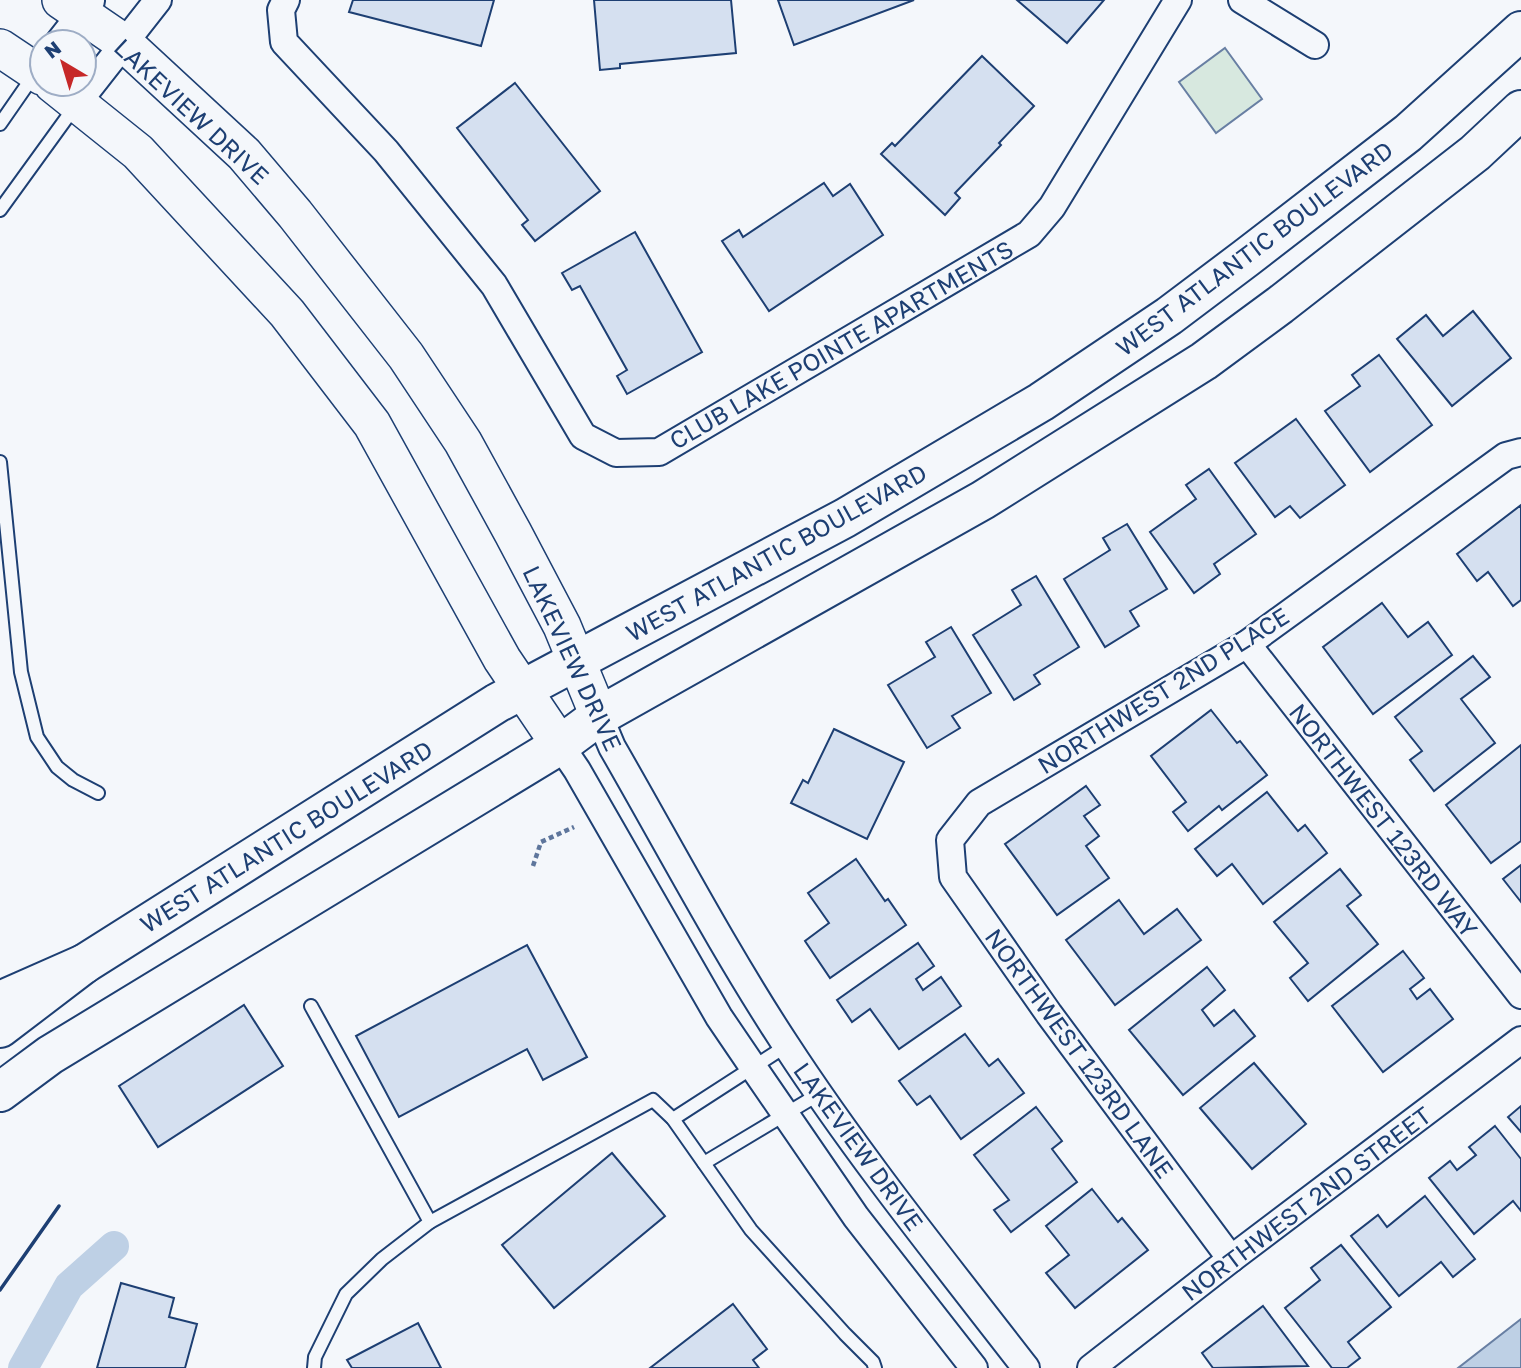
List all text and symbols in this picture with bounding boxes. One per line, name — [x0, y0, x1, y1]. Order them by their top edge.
north arrow — [28, 28, 98, 98]
street label: LAKEVIEW DRIVE — [109, 32, 275, 190]
text: N — [39, 36, 65, 63]
street label: WEST ATLANTIC BOULEVARD — [1110, 134, 1398, 362]
street label: CLUB LAKE POINTE APARTMENTS — [664, 233, 1018, 455]
street label: WEST ATLANTIC BOULEVARD — [621, 457, 931, 647]
street label: LAKEVIEW DRIVE — [517, 561, 629, 755]
street label: NORTHWEST 2ND PLACE — [1032, 601, 1294, 779]
street label: NORTHWEST 123RD WAY — [1284, 698, 1485, 943]
street label: WEST ATLANTIC BOULEVARD — [135, 734, 437, 938]
street label: NORTHWEST 123RD LANE — [980, 923, 1180, 1183]
street label: LAKEVIEW DRIVE — [788, 1056, 930, 1236]
street label: NORTHWEST 2ND STREET — [1176, 1100, 1436, 1306]

